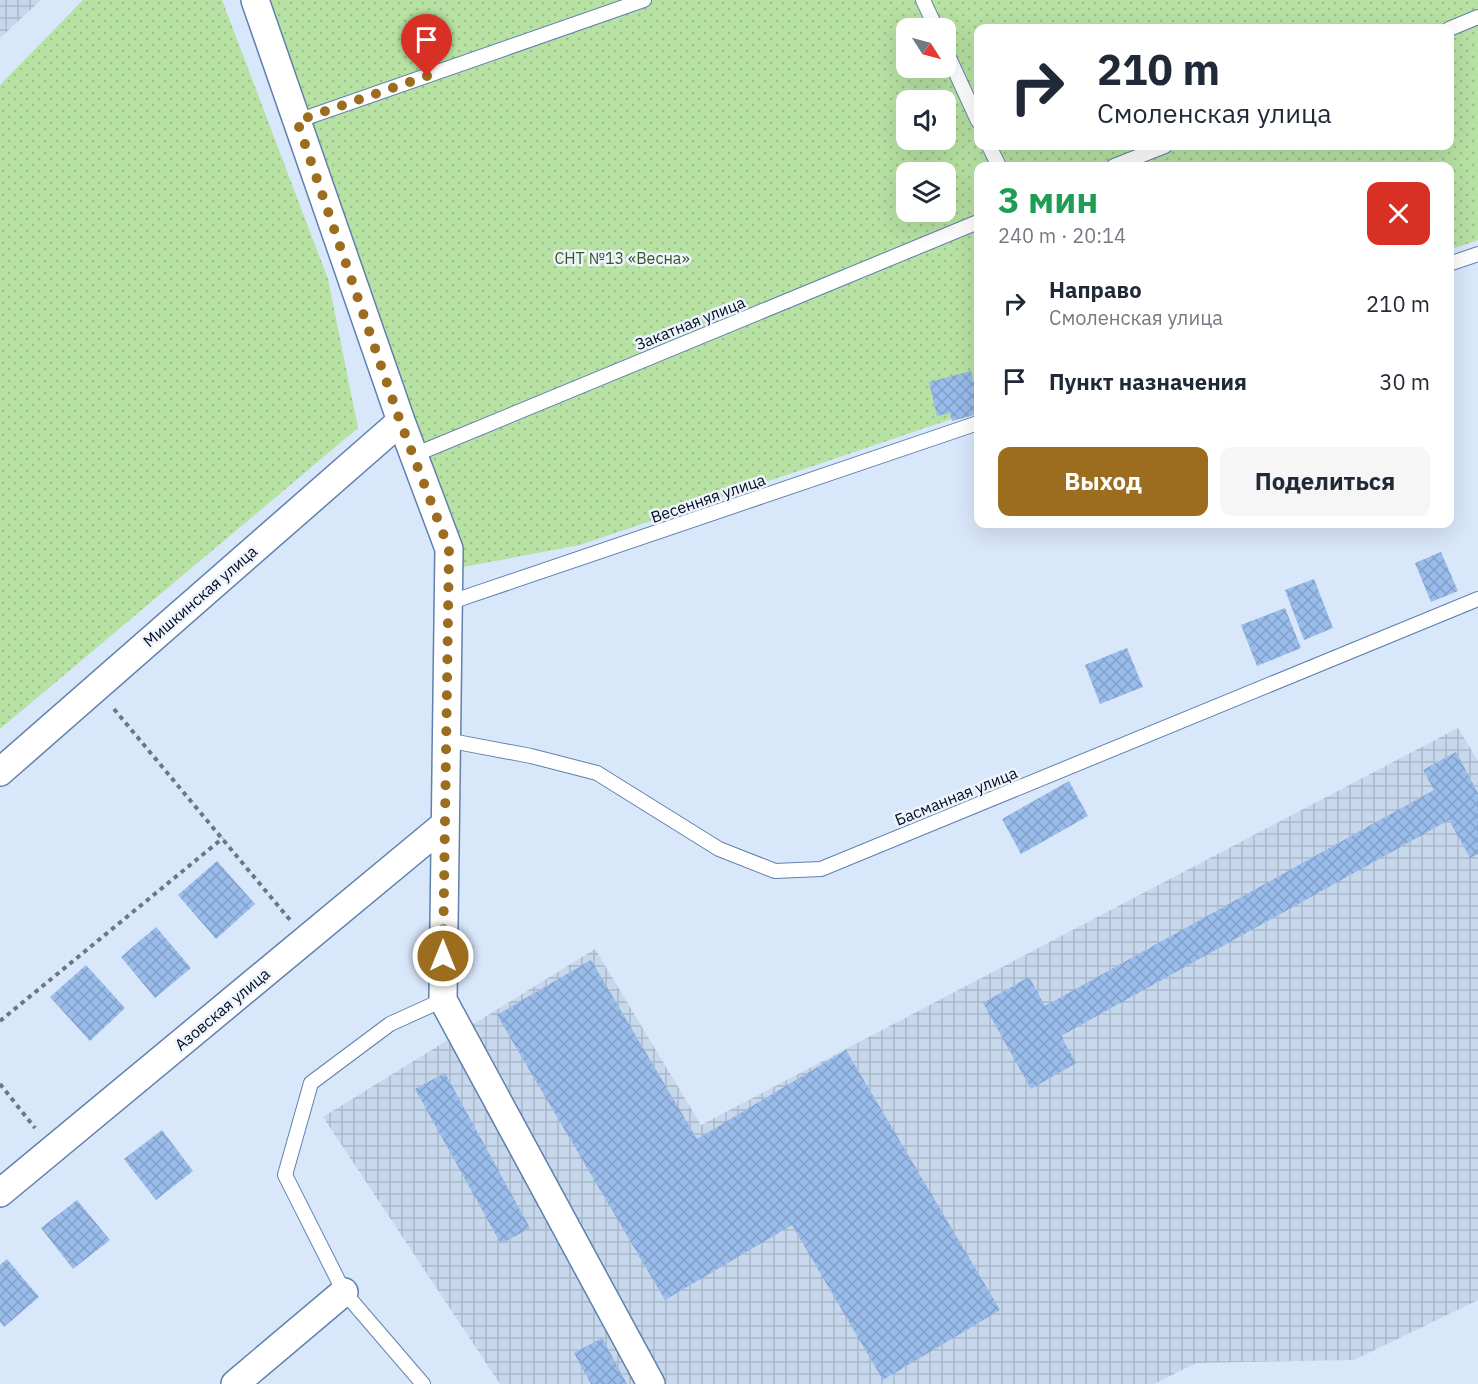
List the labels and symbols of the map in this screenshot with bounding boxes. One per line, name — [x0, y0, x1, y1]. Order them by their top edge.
pin — [401, 14, 452, 76]
north arrow — [896, 18, 956, 78]
park label: СНТ №13 «Весна» — [554, 248, 690, 268]
street label: Закатная улица — [632, 292, 748, 354]
street label: Весенняя улица — [648, 469, 768, 527]
street label: Мишкинская улица — [139, 541, 261, 651]
street label: Басманная улица — [892, 762, 1021, 830]
position arrow — [411, 924, 475, 988]
street label: Азовская улица — [170, 963, 274, 1055]

